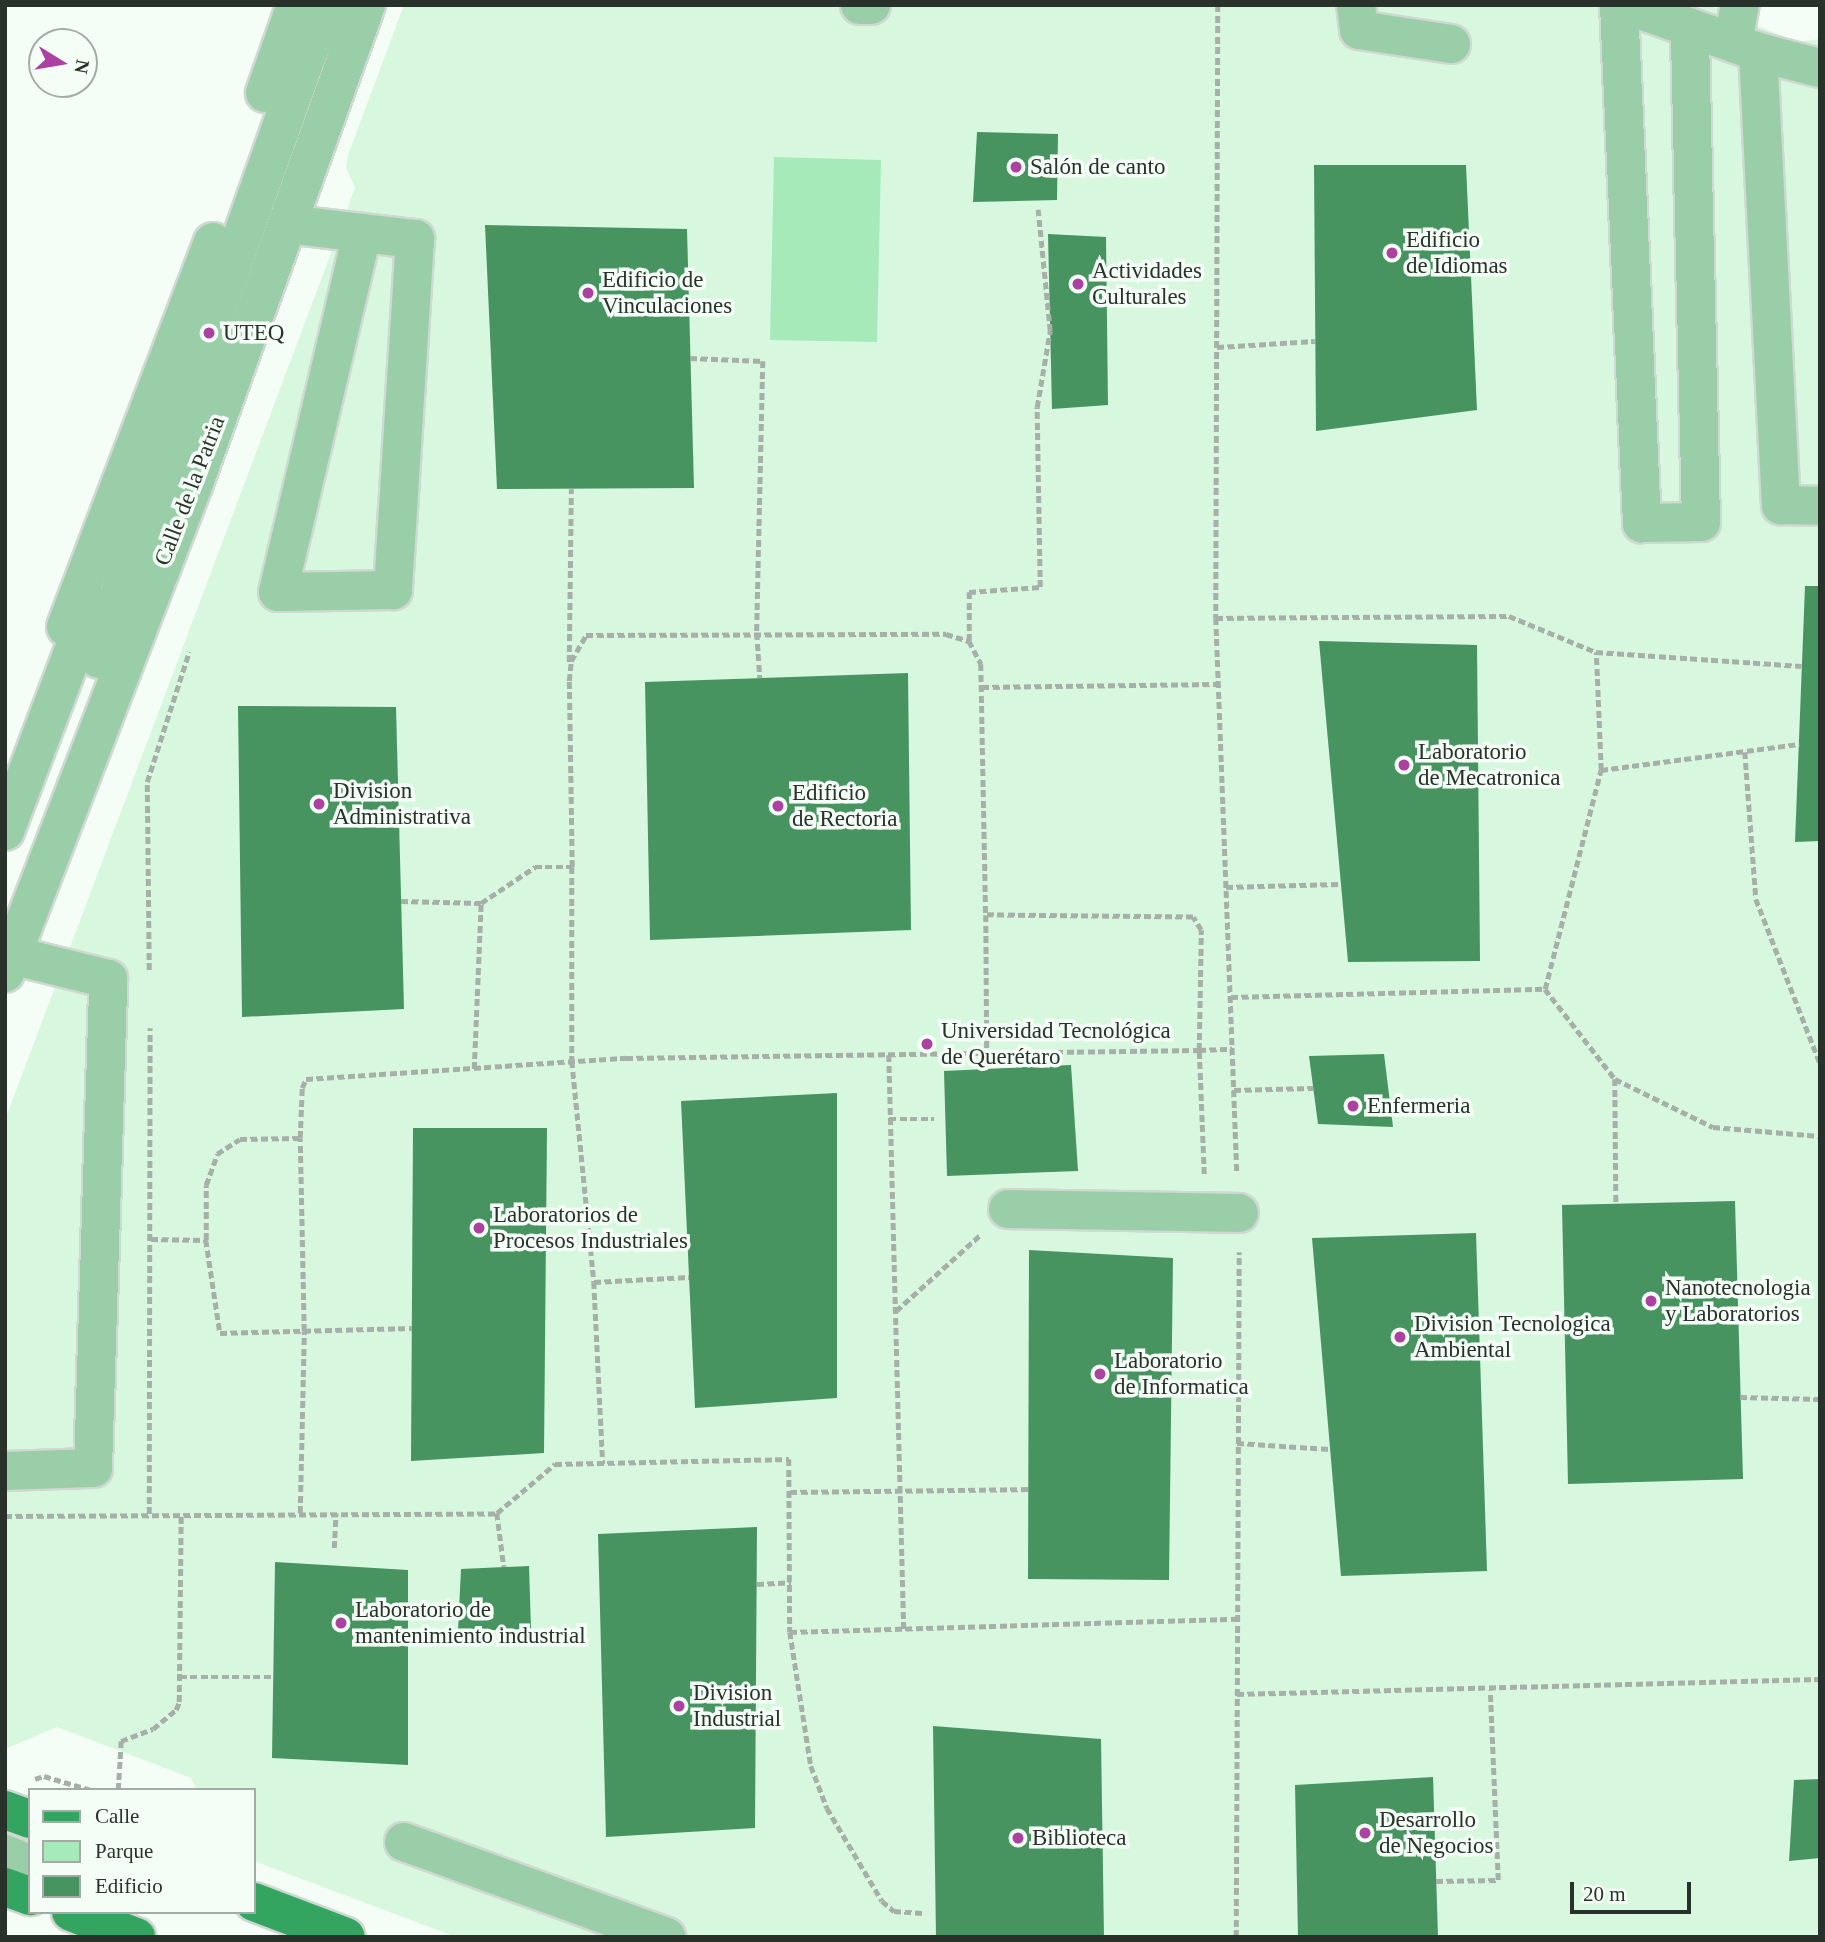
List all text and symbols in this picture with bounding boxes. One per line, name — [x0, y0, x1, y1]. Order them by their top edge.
north arrow — [28, 28, 98, 98]
text: N — [71, 58, 94, 75]
place label: Salón de canto — [1030, 153, 1165, 181]
marker: Salón de canto — [1008, 159, 1024, 175]
place label: Edificio de Idiomas — [1406, 226, 1508, 280]
marker: Edificio de Idiomas — [1384, 245, 1400, 261]
place label: Actividades Culturales — [1092, 257, 1202, 311]
place label: Edificio de Vinculaciones — [602, 266, 732, 320]
marker: Actividades Culturales — [1070, 276, 1086, 292]
marker: Edificio de Vinculaciones — [580, 285, 596, 301]
place label: UTEQ — [223, 319, 284, 347]
marker: UTEQ — [201, 325, 217, 341]
street label: Calle de la Patria — [149, 412, 231, 570]
place label: Laboratorio de Mecatronica — [1418, 738, 1560, 792]
marker: Laboratorio de Mecatronica — [1396, 757, 1412, 773]
place label: Division Administrativa — [333, 777, 471, 831]
place label: Edificio de Rectoria — [792, 779, 897, 833]
marker: Division Administrativa — [311, 796, 327, 812]
marker: Edificio de Rectoria — [770, 798, 786, 814]
place label: Universidad Tecnológica de Querétaro — [941, 1017, 1171, 1071]
marker: Universidad Tecnológica de Querétaro — [919, 1036, 935, 1052]
place label: Enfermeria — [1367, 1092, 1470, 1120]
marker: Enfermeria — [1345, 1098, 1361, 1114]
place label: Laboratorios de Procesos Industriales — [493, 1201, 688, 1255]
marker: Laboratorios de Procesos Industriales — [471, 1220, 487, 1236]
place label: Nanotecnologia y Laboratorios — [1665, 1274, 1811, 1328]
marker: Nanotecnologia y Laboratorios — [1643, 1293, 1659, 1309]
place label: Division Tecnologica Ambiental — [1414, 1310, 1611, 1364]
marker: Division Tecnologica Ambiental — [1392, 1329, 1408, 1345]
place label: Laboratorio de Informatica — [1114, 1347, 1249, 1401]
marker: Laboratorio de Informatica — [1092, 1366, 1108, 1382]
place label: Laboratorio de mantenimiento industrial — [355, 1596, 586, 1650]
marker: Laboratorio de mantenimiento industrial — [333, 1615, 349, 1631]
place label: Division Industrial — [693, 1679, 781, 1733]
marker: Division Industrial — [671, 1698, 687, 1714]
legend — [28, 1788, 256, 1914]
text: Calle — [95, 1804, 139, 1828]
place label: Desarrollo de Negocios — [1379, 1806, 1493, 1860]
place label: Biblioteca — [1032, 1824, 1127, 1852]
marker: Desarrollo de Negocios — [1357, 1825, 1373, 1841]
marker: Biblioteca — [1010, 1830, 1026, 1846]
text: Parque — [95, 1839, 153, 1863]
scale bar — [1573, 1868, 1694, 1912]
text: Edificio — [95, 1874, 163, 1898]
text: 20 m — [1583, 1882, 1626, 1906]

